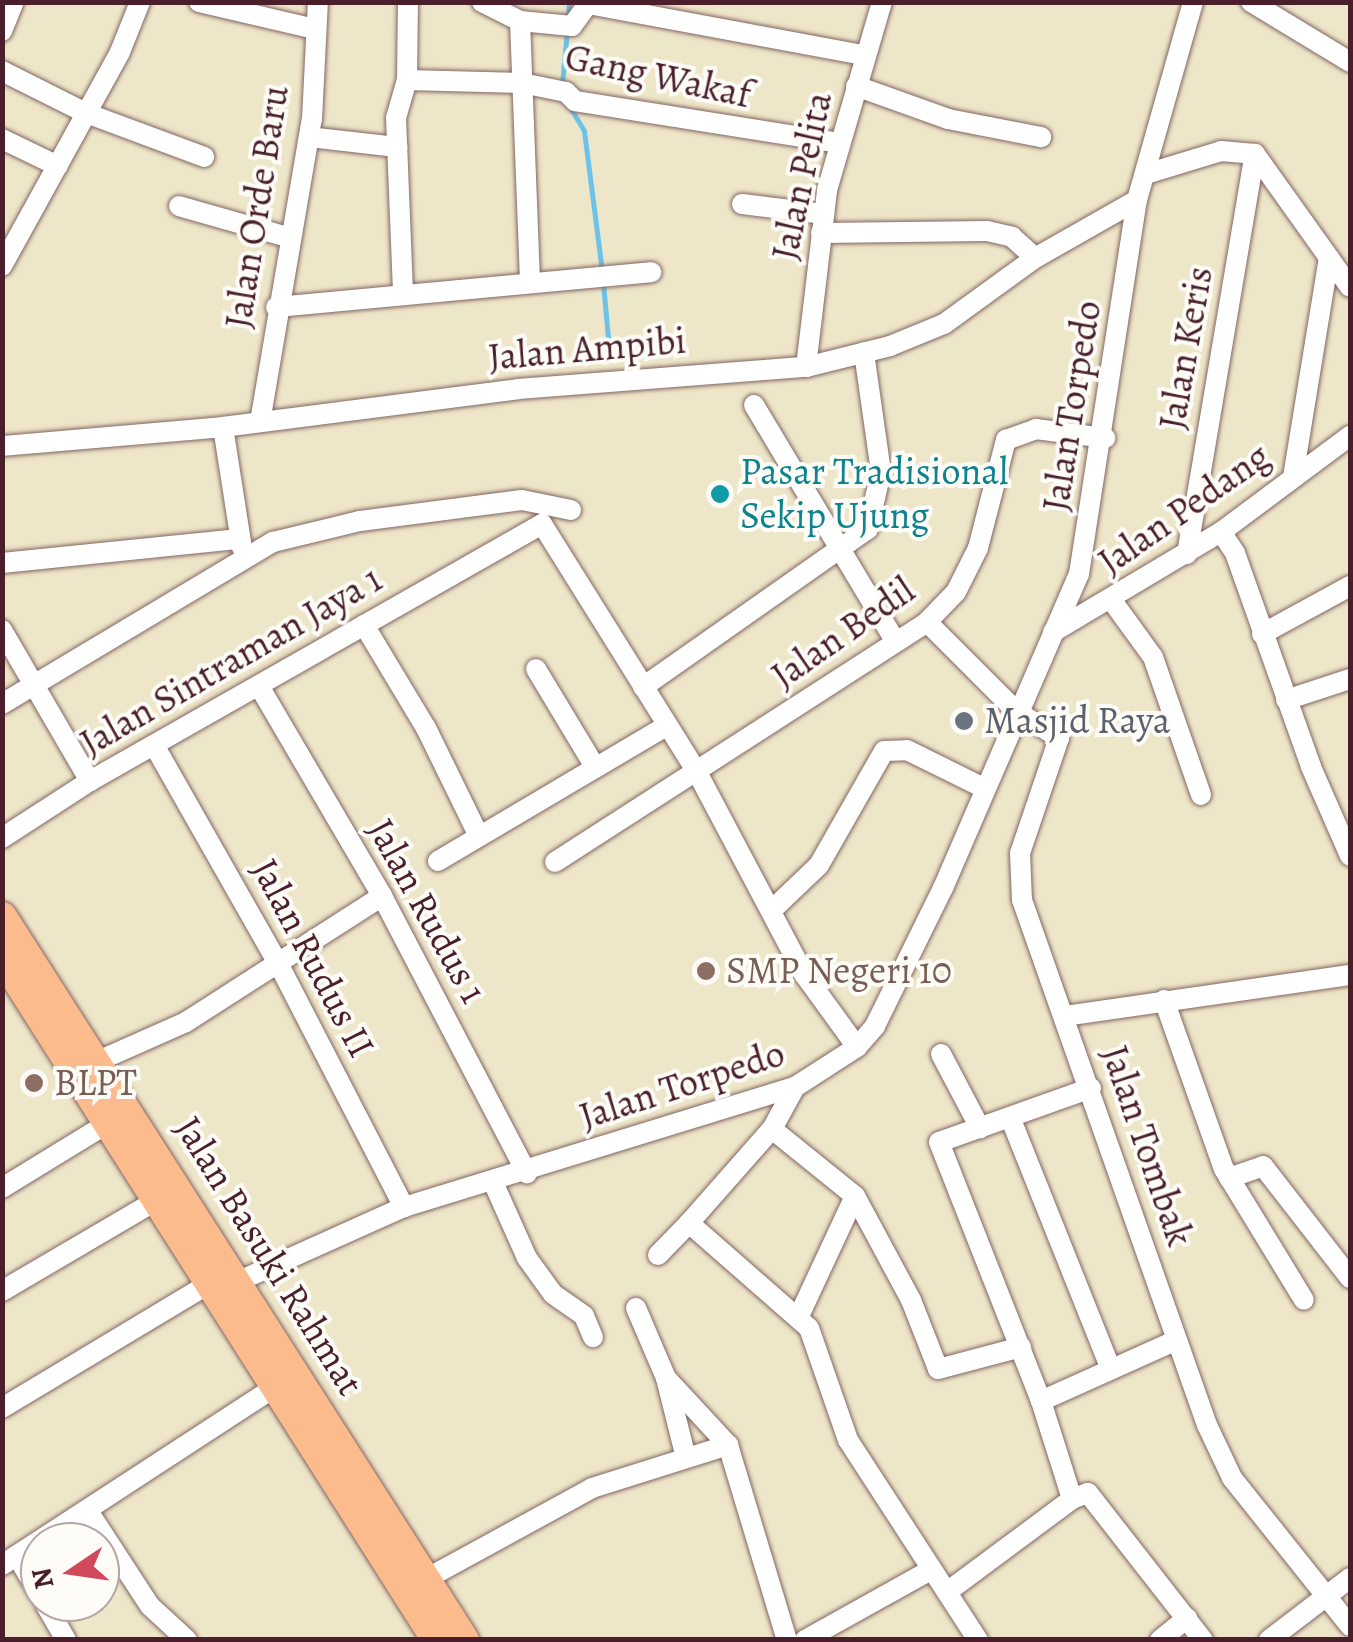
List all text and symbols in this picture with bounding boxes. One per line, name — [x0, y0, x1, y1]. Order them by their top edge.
street label: Gang Wakaf — [561, 34, 755, 118]
street label: Jalan Orde Baru — [215, 82, 299, 332]
street label: Jalan Pelita — [762, 88, 842, 264]
street label: Jalan Keris — [1149, 263, 1223, 433]
street label: Jalan Torpedo — [1033, 297, 1111, 515]
street label: Jalan Ampibi — [486, 318, 688, 380]
street label: Jalan Pedang — [1090, 433, 1278, 585]
place label: Pasar Tradisional Sekip Ujung — [740, 449, 1008, 538]
marker: Pasar Tradisional Sekip Ujung — [709, 483, 731, 505]
street label: Jalan Sintraman Jaya 1 — [72, 556, 390, 766]
street label: Jalan Bedil — [763, 567, 923, 699]
place label: Masjid Raya — [984, 698, 1170, 744]
marker: Masjid Raya — [953, 710, 975, 732]
street label: Jalan Rudus 1 — [358, 811, 496, 1011]
street label: Jalan Rudus II — [242, 851, 384, 1065]
place label: SMP Negeri 10 — [726, 948, 952, 994]
marker: SMP Negeri 10 — [695, 960, 717, 982]
street label: Jalan Torpedo — [574, 1030, 790, 1140]
street label: Jalan Tombak — [1091, 1040, 1203, 1252]
place label: BLPT — [54, 1060, 137, 1106]
marker: BLPT — [23, 1072, 45, 1094]
street label: Jalan Basuki Rahmat — [165, 1108, 373, 1404]
north arrow — [20, 1522, 120, 1622]
text: N — [22, 1564, 64, 1593]

